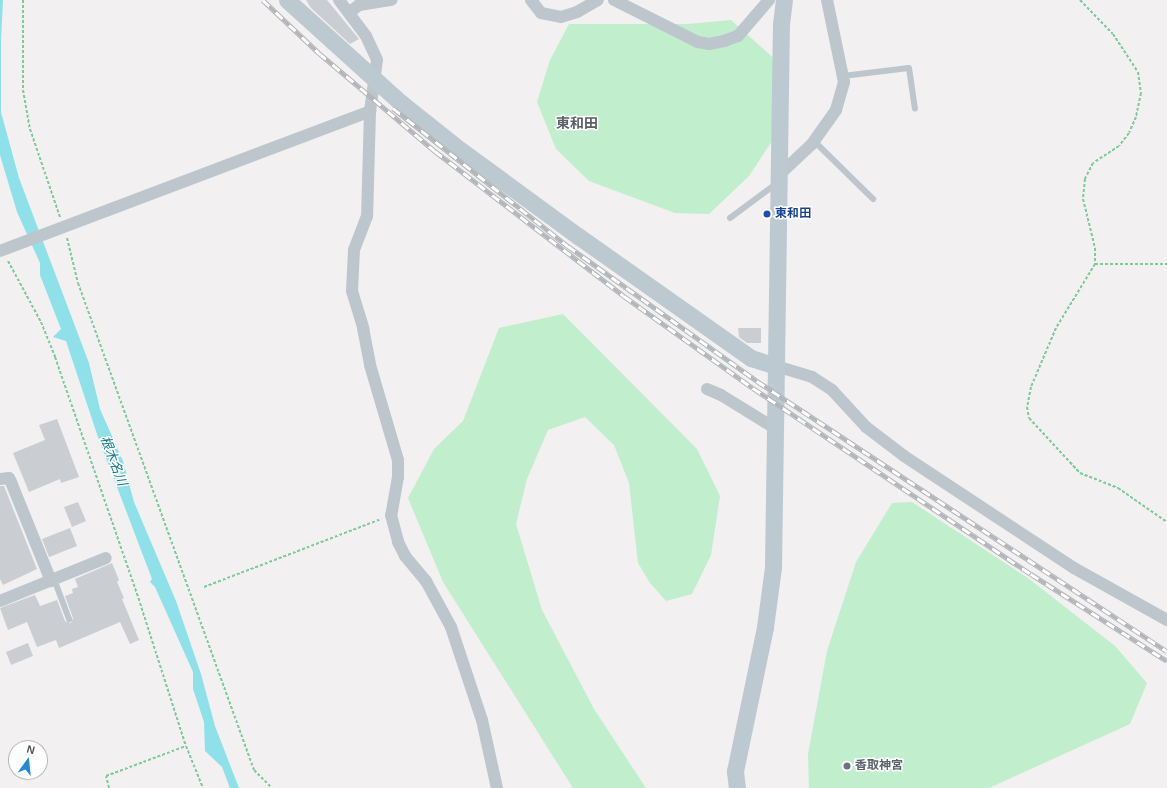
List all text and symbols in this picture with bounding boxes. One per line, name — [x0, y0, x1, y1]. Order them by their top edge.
district label: 東和田 — [556, 115, 598, 131]
place label: 東和田 — [775, 207, 811, 221]
marker: 東和田 — [762, 209, 772, 219]
water label: 根木名川 — [96, 434, 130, 488]
north arrow — [8, 740, 48, 780]
text: N — [25, 743, 36, 756]
place label: 香取神宮 — [855, 759, 903, 773]
marker: 香取神宮 — [842, 761, 852, 771]

